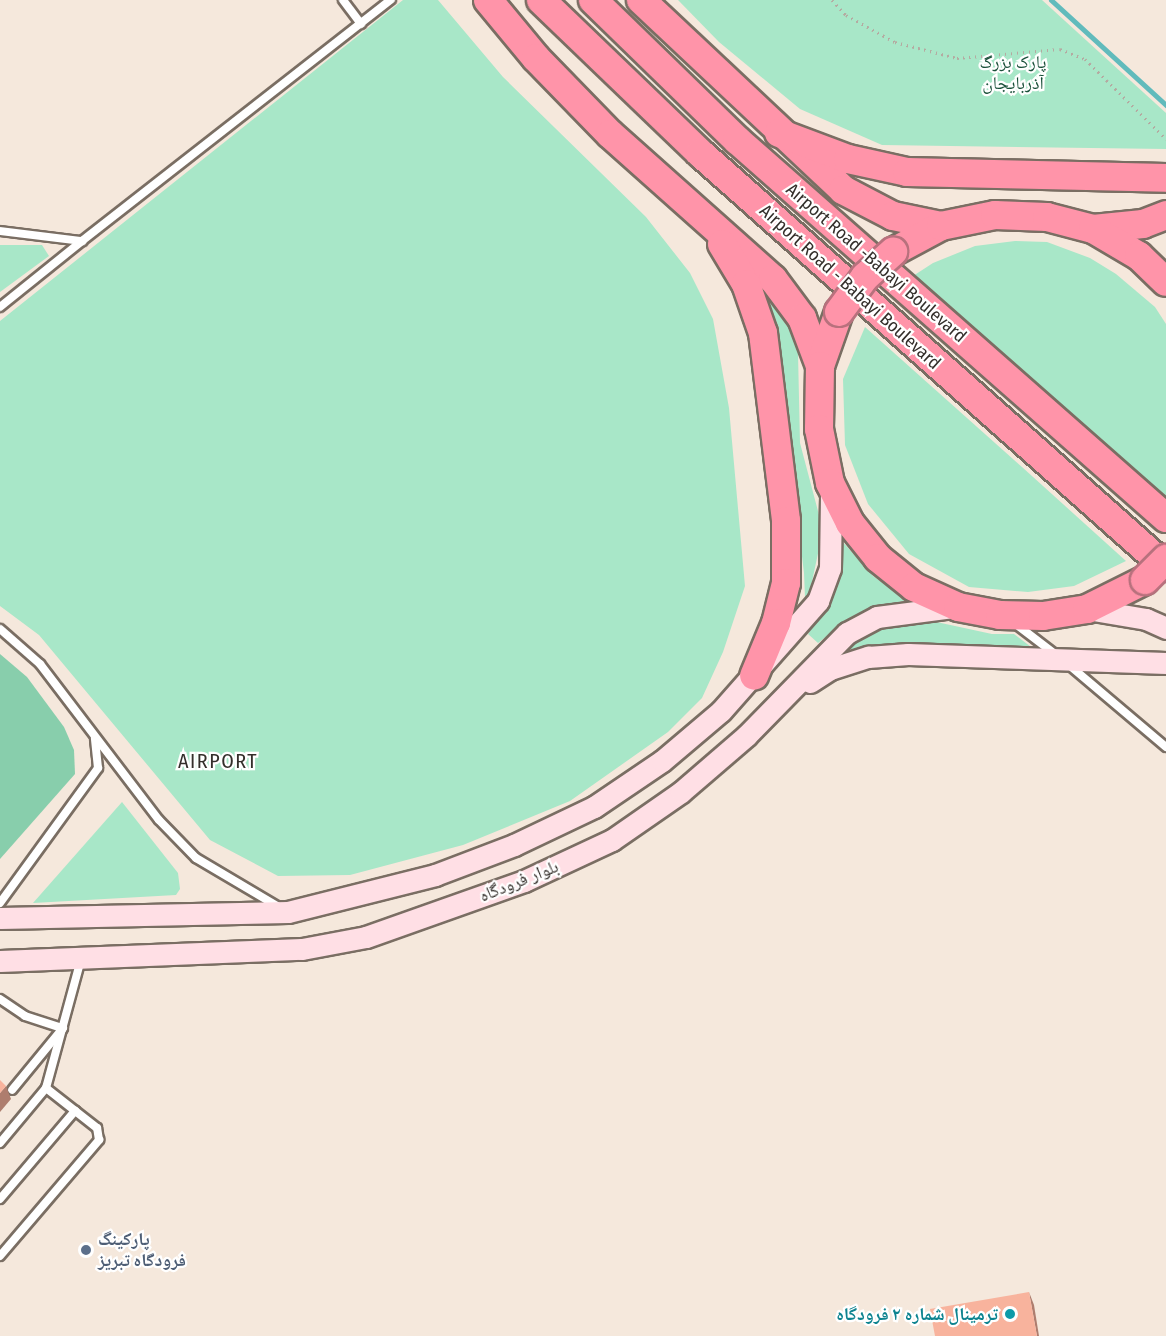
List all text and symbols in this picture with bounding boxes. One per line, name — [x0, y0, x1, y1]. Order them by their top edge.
park label: پارک بزرگ آذربایجان — [979, 52, 1047, 94]
street label: Airport Road -Babayi Boulevard — [782, 179, 970, 347]
street label: Airport Road - Babayi Boulevard — [755, 200, 945, 374]
district label: AIRPORT — [178, 749, 258, 773]
street label: بلوار فرودگاه — [476, 855, 562, 907]
place label: پارکینگ فرودگاه تبریز — [98, 1229, 186, 1272]
marker: پارکینگ فرودگاه تبریز — [79, 1243, 93, 1257]
place label: ترمينال شماره ۲ فرودگاه — [836, 1303, 998, 1325]
marker: ترمينال شماره ۲ فرودگاه — [1003, 1307, 1017, 1321]

